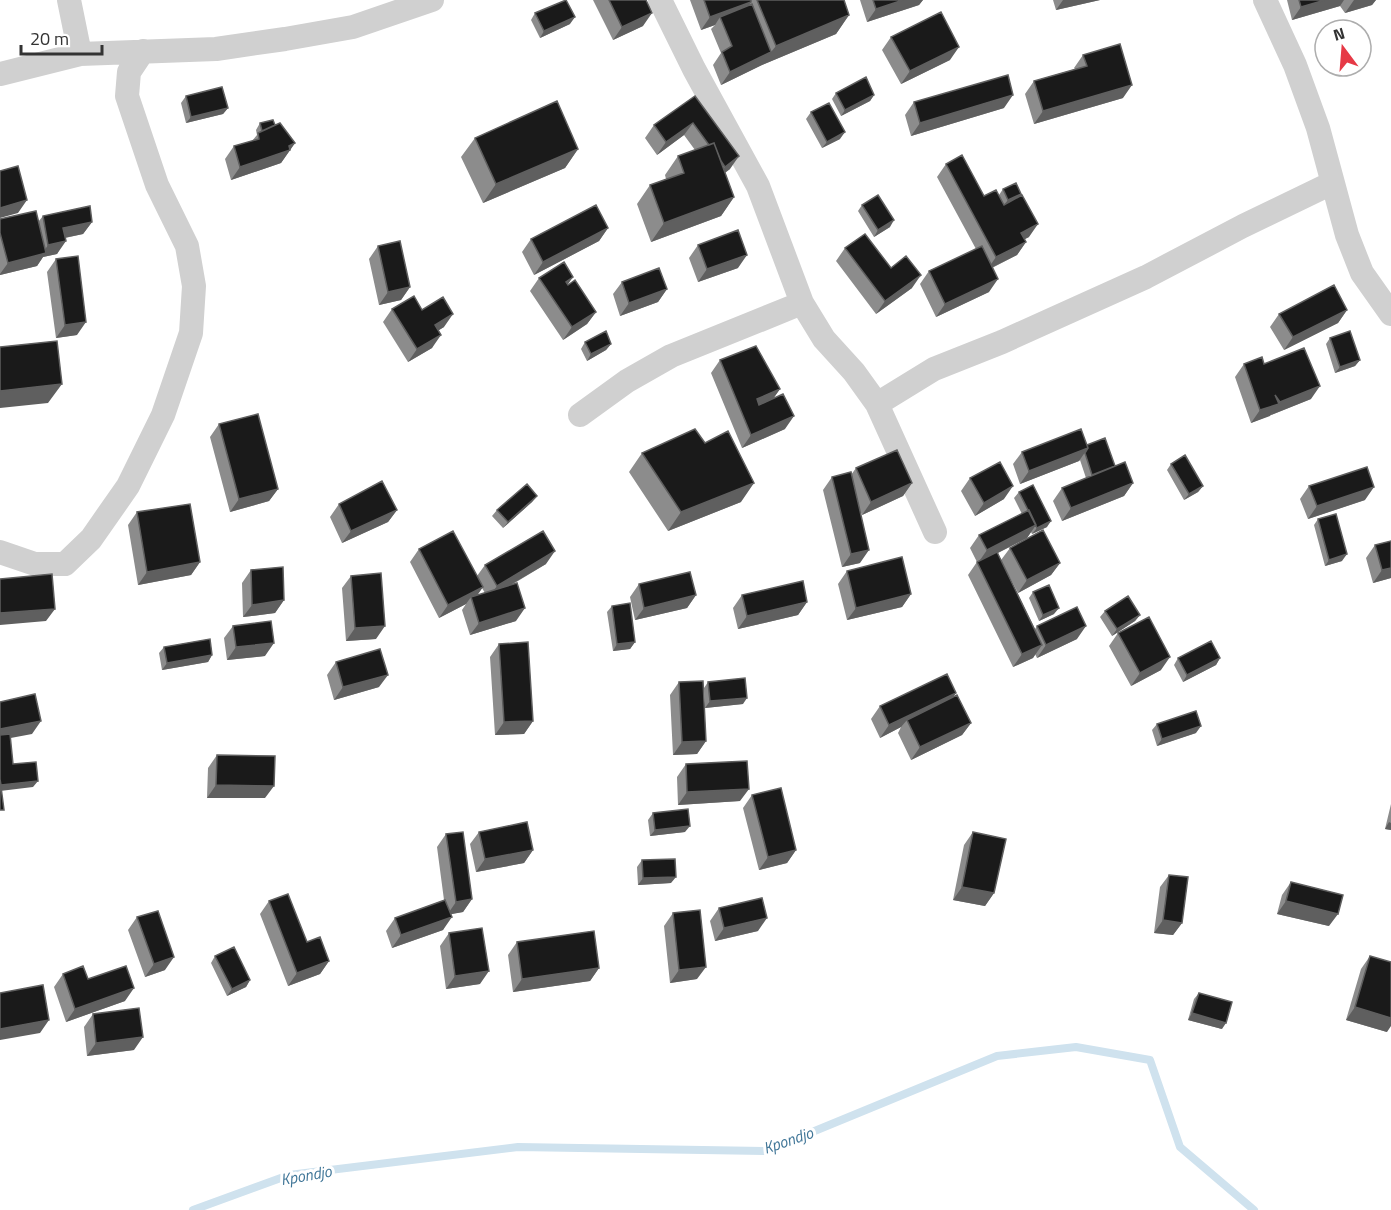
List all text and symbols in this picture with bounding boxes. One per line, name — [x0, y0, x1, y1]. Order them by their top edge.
scale bar — [21, 18, 102, 56]
north arrow — [1313, 18, 1373, 78]
text: N — [1330, 21, 1348, 47]
text: 20 m — [30, 25, 69, 52]
water label: Kpondjo — [760, 1120, 817, 1160]
water label: Kpondjo — [279, 1159, 334, 1191]

